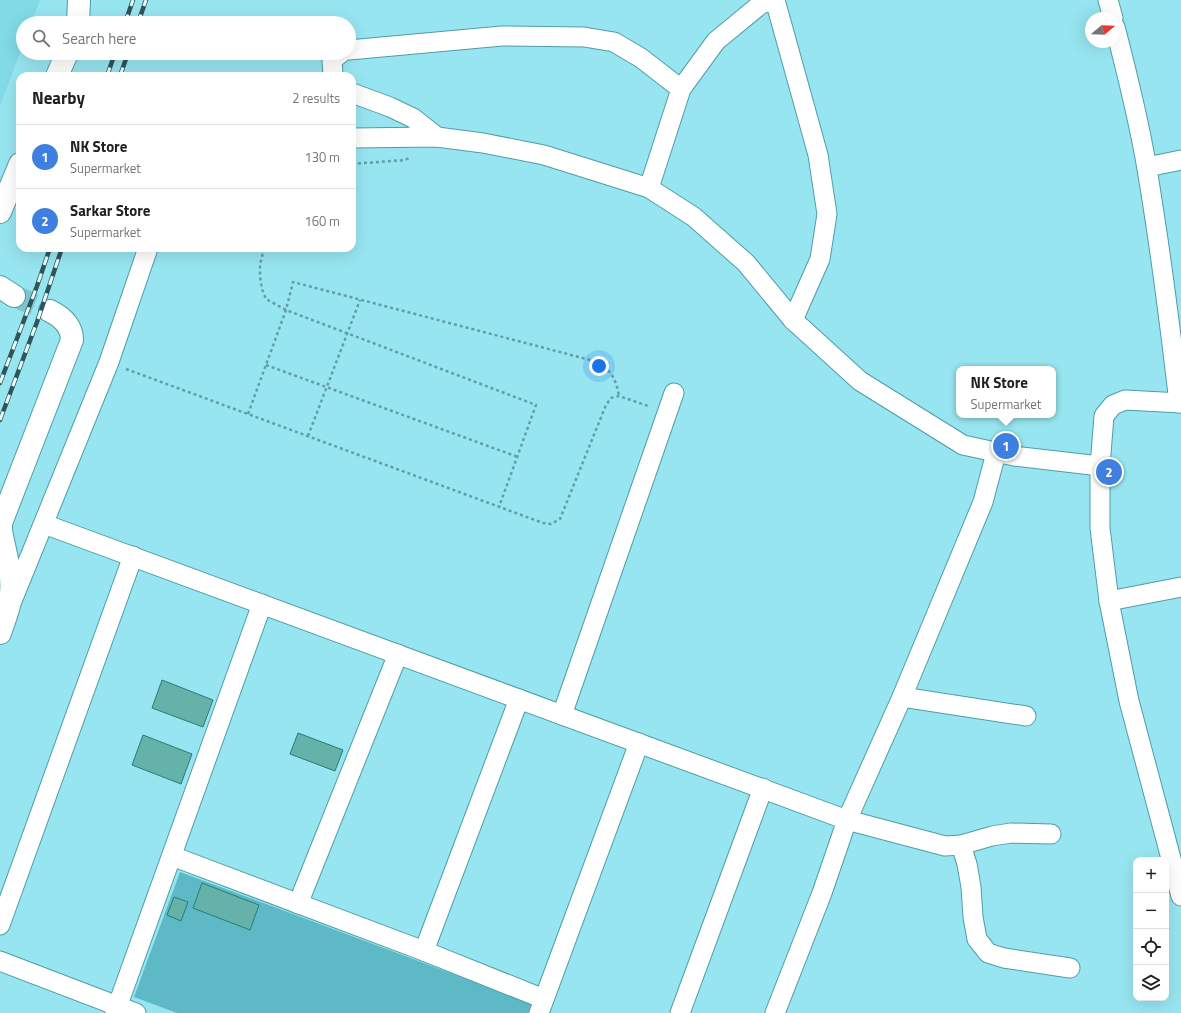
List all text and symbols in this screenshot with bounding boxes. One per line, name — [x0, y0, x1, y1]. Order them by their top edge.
north arrow — [1085, 12, 1121, 48]
search box — [16, 16, 356, 60]
icon: search — [30, 27, 52, 49]
text: Search here — [62, 27, 136, 50]
text: Nearby — [32, 85, 85, 111]
text: 2 results — [292, 88, 340, 108]
text: NK Store — [70, 135, 127, 158]
text: 1 — [41, 147, 49, 167]
text: 130 m — [304, 147, 340, 167]
text: Supermarket — [70, 158, 141, 178]
text: Sarkar Store — [70, 199, 150, 222]
text: 2 — [41, 211, 49, 231]
text: 160 m — [304, 211, 340, 231]
text: Supermarket — [70, 222, 141, 242]
your location — [589, 356, 609, 376]
popup — [956, 366, 1056, 418]
text: NK Store — [971, 371, 1028, 394]
text: Supermarket — [971, 394, 1041, 414]
pin: 1 — [993, 431, 1019, 461]
pin: 2 — [1096, 457, 1122, 487]
map controls — [1133, 857, 1169, 1001]
button: + — [1133, 857, 1169, 893]
button: − — [1133, 893, 1169, 929]
button: locate — [1133, 929, 1169, 965]
button: layers — [1133, 965, 1169, 1001]

